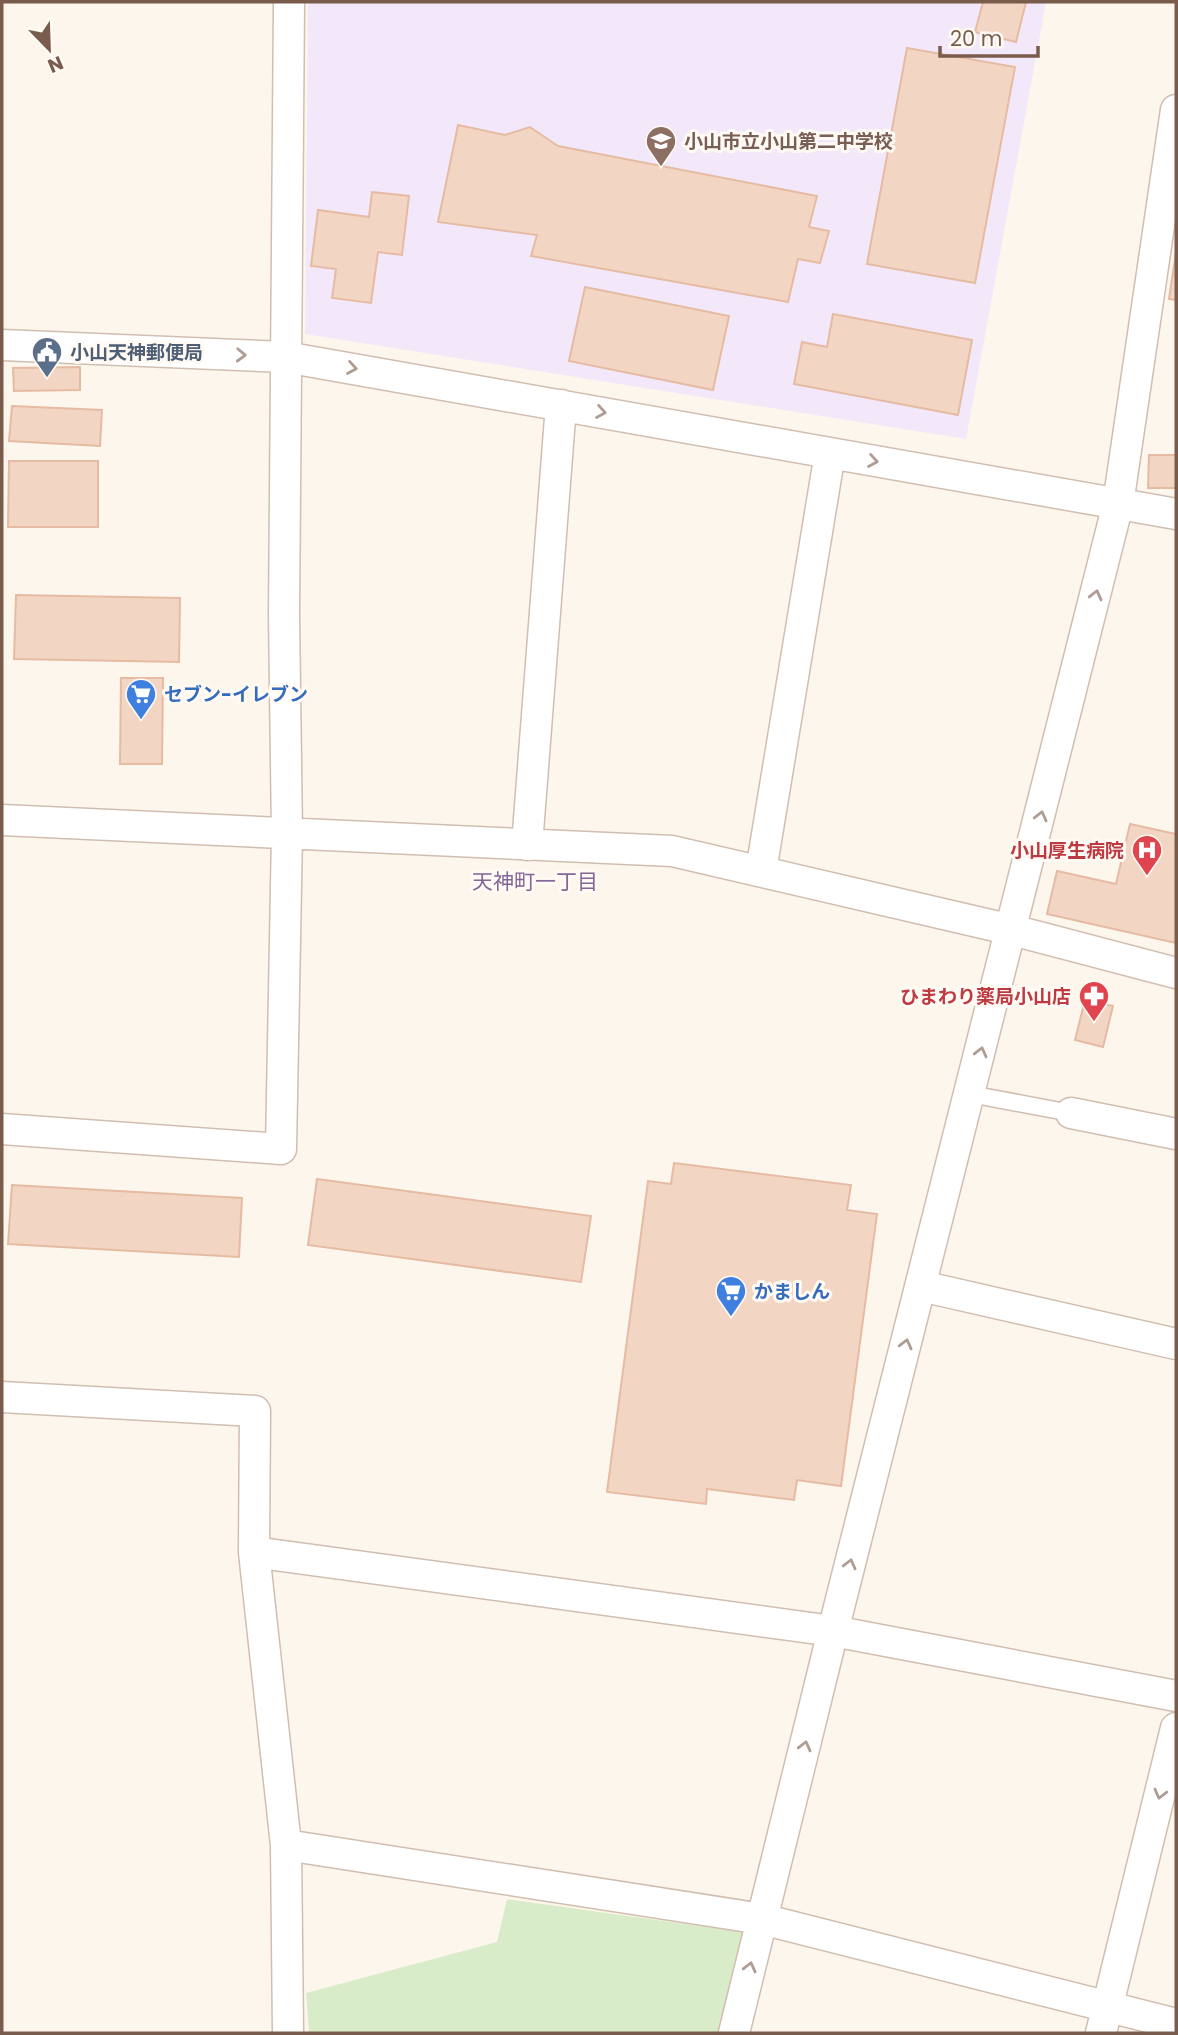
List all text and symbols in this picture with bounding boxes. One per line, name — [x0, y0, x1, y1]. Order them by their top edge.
north arrow — [14, 14, 84, 84]
scale bar — [940, 14, 1038, 58]
text: 20 m — [950, 24, 1003, 53]
text: N — [44, 49, 67, 79]
school or university icon: 小山市立小山第二中学校 — [644, 124, 678, 168]
place label: 小山市立小山第二中学校 — [684, 128, 893, 155]
public building icon: 小山天神郵便局 — [30, 335, 64, 379]
place label: 小山天神郵便局 — [70, 339, 203, 366]
one-way arrow — [236, 347, 247, 362]
one-way arrow — [346, 360, 358, 375]
one-way arrow — [595, 404, 607, 419]
one-way arrow — [867, 452, 879, 467]
one-way arrow — [1088, 589, 1102, 601]
supermarket icon: セブン-イレブン — [124, 677, 158, 721]
place label: セブン-イレブン — [164, 681, 308, 708]
one-way arrow — [1033, 810, 1047, 822]
hospital icon: 小山厚生病院 — [1130, 833, 1164, 877]
place label: 小山厚生病院 — [1010, 837, 1124, 864]
district label: 天神町一丁目 — [472, 867, 598, 896]
pharmacy icon: ひまわり薬局小山店 — [1077, 979, 1111, 1023]
place label: ひまわり薬局小山店 — [900, 983, 1071, 1010]
one-way arrow — [973, 1047, 987, 1059]
supermarket icon: かましん — [714, 1274, 748, 1318]
place label: かましん — [754, 1278, 830, 1305]
one-way arrow — [898, 1338, 912, 1350]
one-way arrow — [842, 1559, 856, 1571]
one-way arrow — [797, 1740, 811, 1752]
one-way arrow — [1154, 1788, 1168, 1800]
one-way arrow — [742, 1961, 756, 1973]

